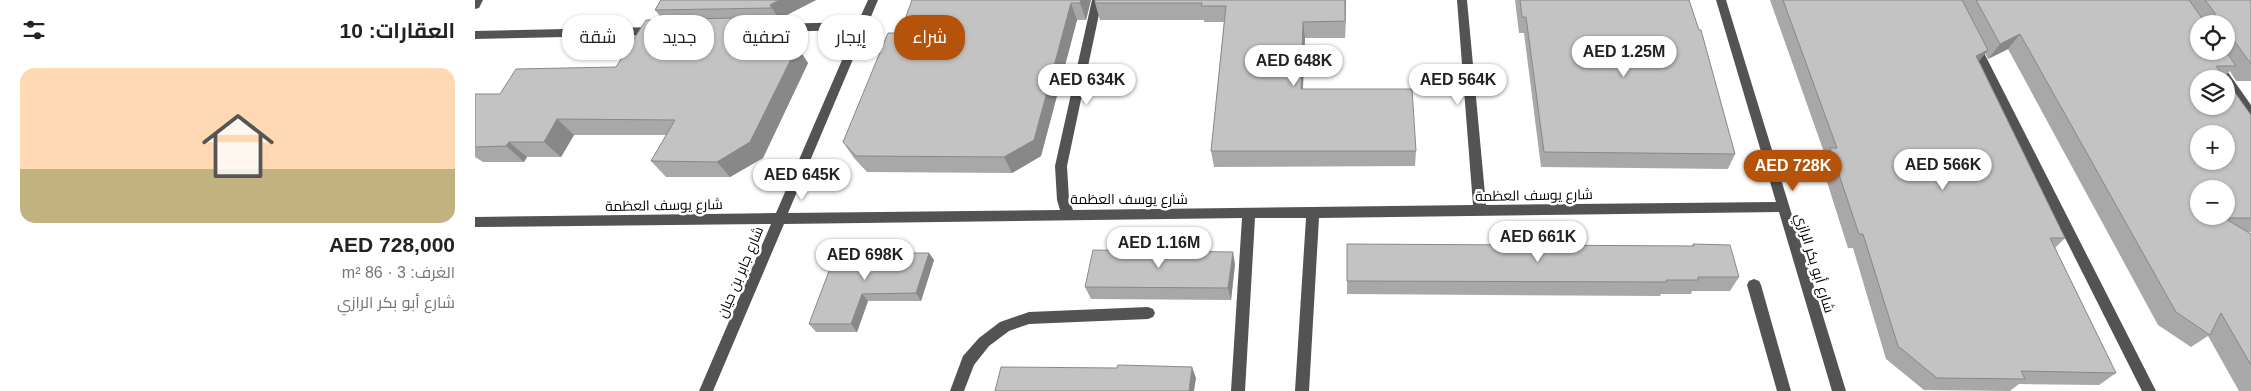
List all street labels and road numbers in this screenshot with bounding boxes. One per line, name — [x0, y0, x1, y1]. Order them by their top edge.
street label: شارع يوسف العظمة — [1475, 186, 1593, 205]
street label: شارع يوسف العظمة — [1070, 191, 1188, 208]
street label: شارع يوسف العظمة — [605, 196, 723, 215]
street label: شارع أبو بكر الرازي — [1788, 211, 1839, 316]
street label: شارع جابر بن حيان — [714, 224, 767, 320]

